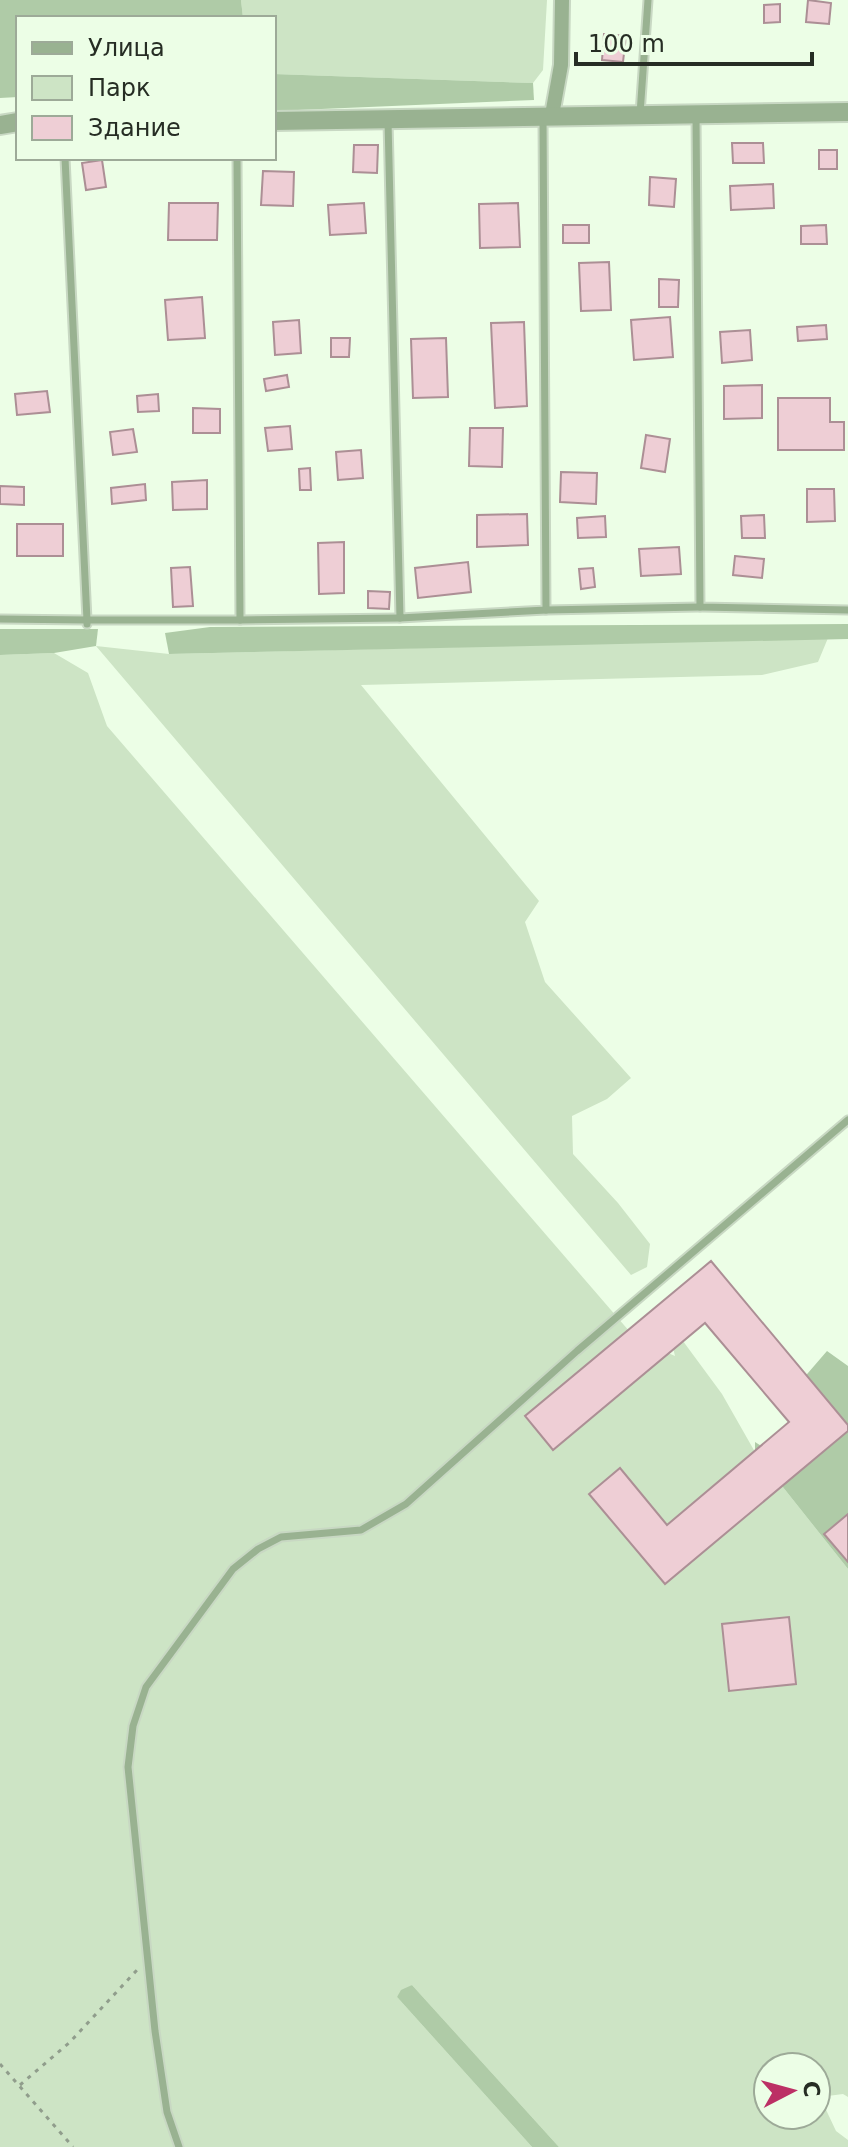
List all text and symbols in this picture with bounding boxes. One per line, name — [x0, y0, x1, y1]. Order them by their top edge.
legend — [16, 16, 276, 160]
scale bar — [576, 16, 812, 66]
text: 100 m — [588, 30, 665, 58]
text: Улица — [88, 34, 165, 62]
text: Парк — [88, 74, 150, 102]
text: Здание — [88, 114, 181, 142]
north arrow — [752, 2051, 832, 2131]
text: С — [798, 2080, 825, 2098]

